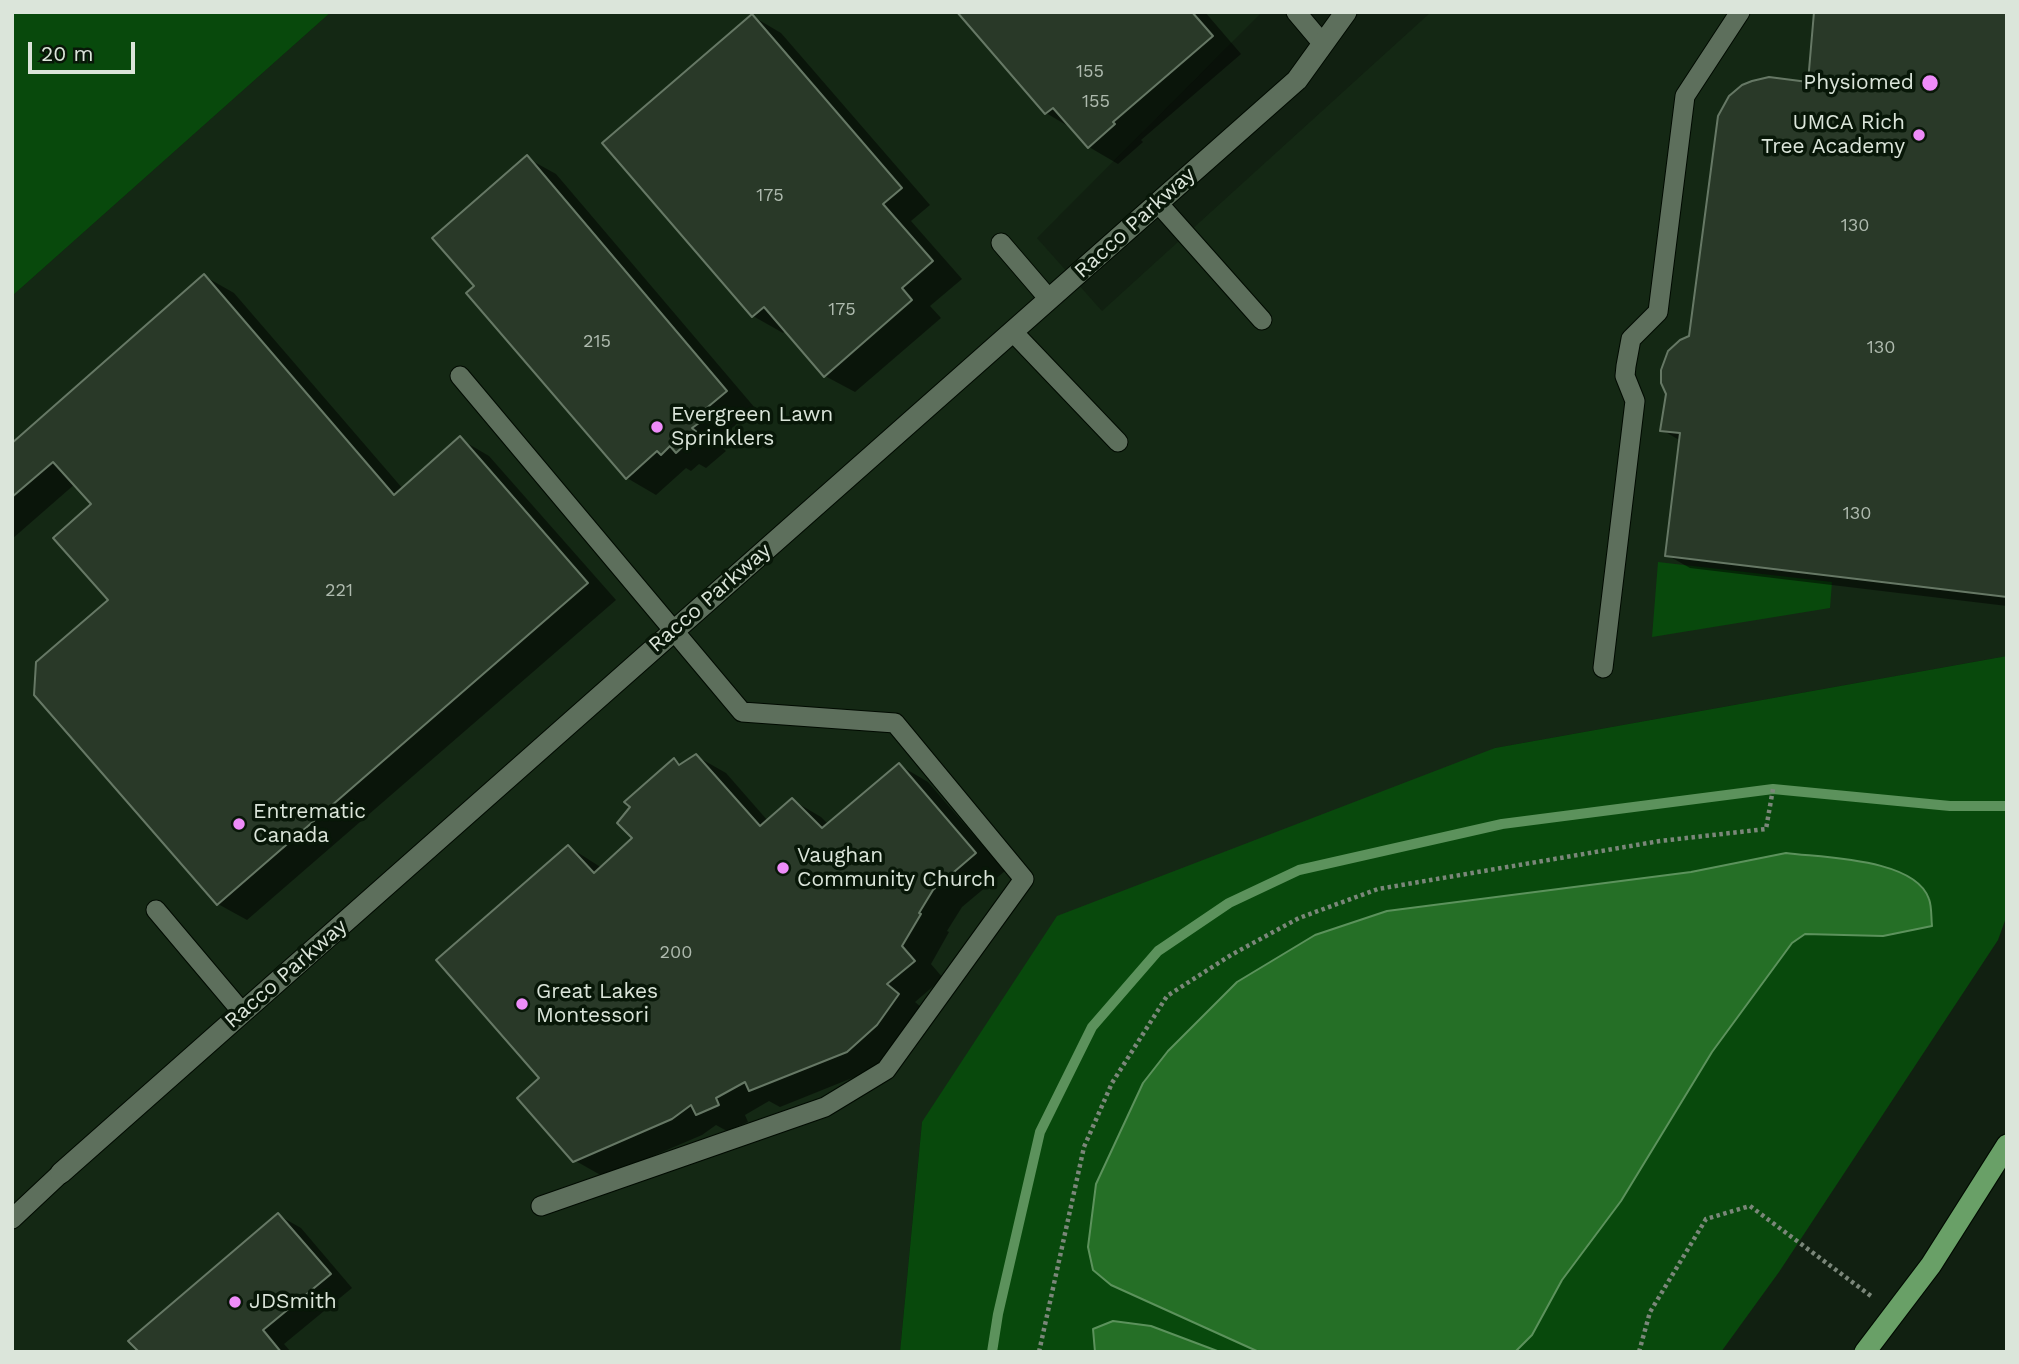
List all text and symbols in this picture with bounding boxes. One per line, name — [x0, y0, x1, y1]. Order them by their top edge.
scale bar — [32, 28, 138, 72]
text: 20 m — [41, 41, 93, 66]
house number: 155 — [1076, 61, 1104, 83]
place label: Physiomed — [1803, 70, 1914, 96]
marker: Physiomed — [1920, 73, 1940, 93]
house number: 155 — [1082, 91, 1110, 113]
place label: UMCA Rich Tree Academy — [1761, 110, 1905, 160]
marker: UMCA Rich Tree Academy — [1911, 127, 1927, 143]
street label: Racco Parkway — [1069, 162, 1201, 284]
house number: 175 — [756, 185, 784, 207]
house number: 130 — [1841, 215, 1869, 237]
house number: 175 — [828, 299, 856, 321]
house number: 215 — [583, 331, 611, 353]
house number: 130 — [1867, 337, 1895, 359]
place label: Evergreen Lawn Sprinklers — [671, 402, 833, 452]
marker: Evergreen Lawn Sprinklers — [649, 419, 665, 435]
house number: 130 — [1843, 503, 1871, 525]
street label: Racco Parkway — [644, 538, 776, 658]
house number: 221 — [325, 580, 353, 602]
place label: Entrematic Canada — [253, 799, 366, 849]
marker: Entrematic Canada — [231, 816, 247, 832]
place label: Vaughan Community Church — [797, 843, 996, 893]
marker: Vaughan Community Church — [775, 860, 791, 876]
street label: Racco Parkway — [220, 914, 352, 1034]
house number: 200 — [660, 942, 692, 964]
place label: Great Lakes Montessori — [536, 979, 658, 1029]
marker: Great Lakes Montessori — [514, 996, 530, 1012]
place label: JDSmith — [249, 1289, 337, 1315]
marker: JDSmith — [227, 1294, 243, 1310]

